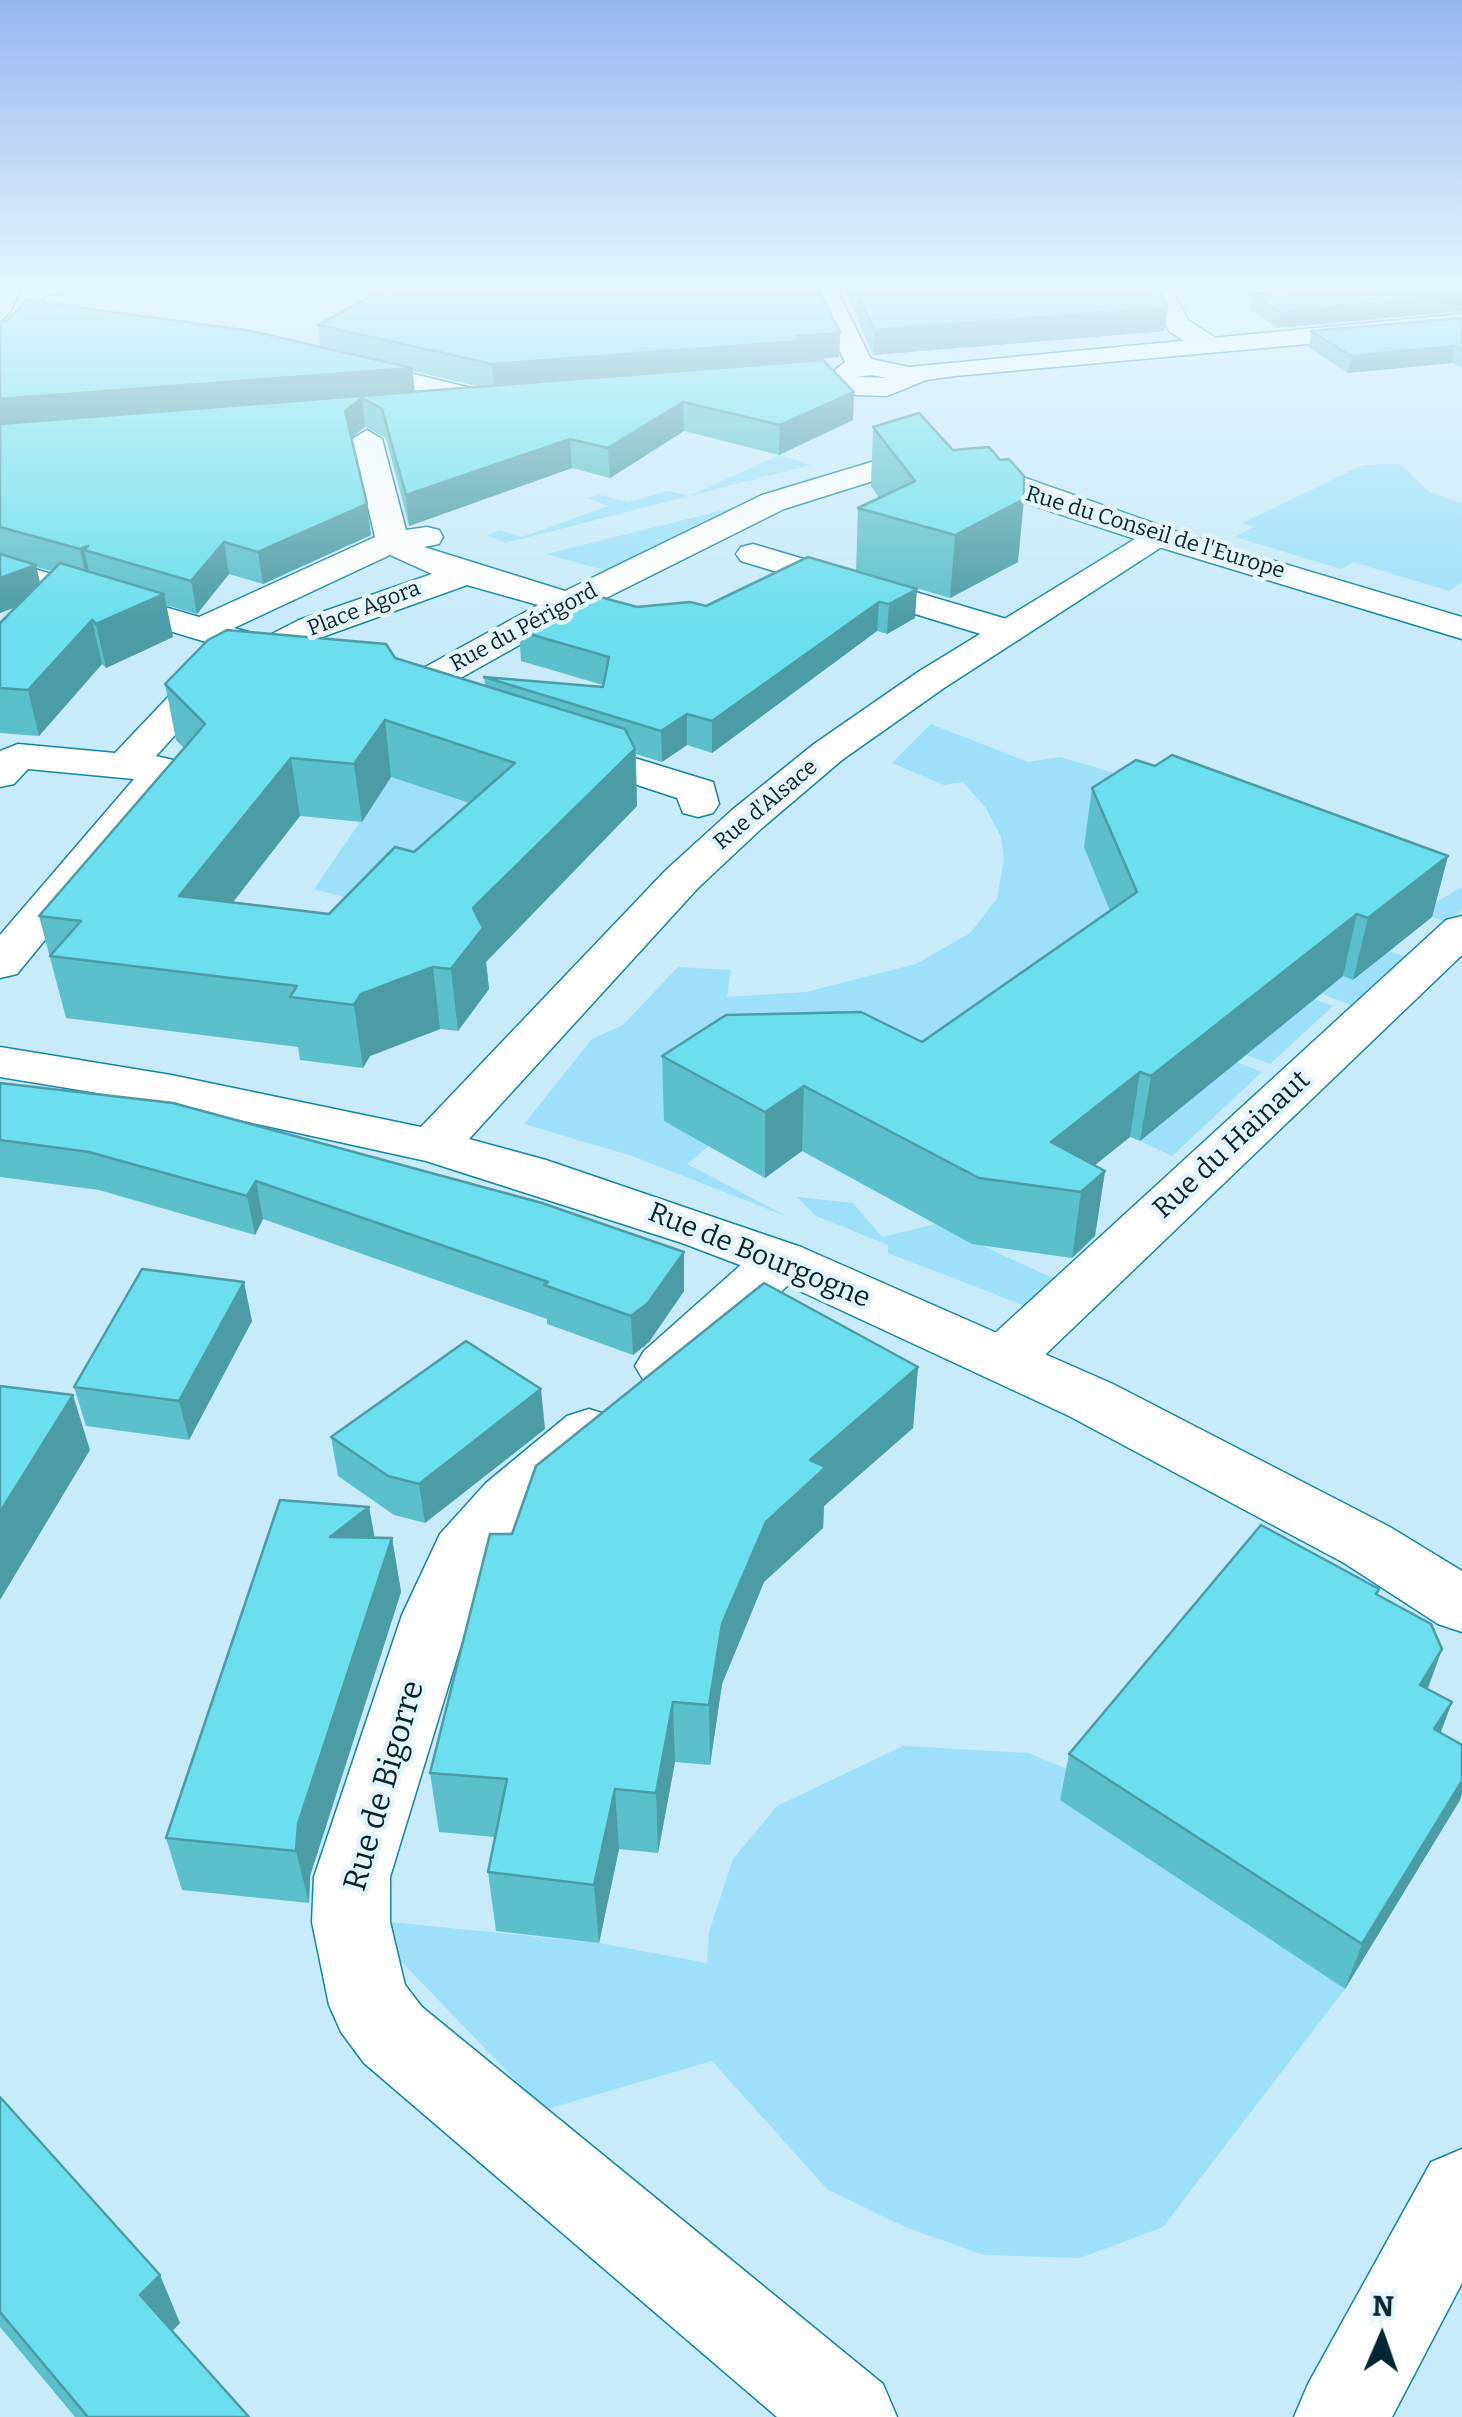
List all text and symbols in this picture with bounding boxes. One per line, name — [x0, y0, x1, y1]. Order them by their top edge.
street label: Rue du Conseil de l'Europe — [1022, 481, 1288, 585]
street label: Place Agora — [304, 575, 424, 643]
street label: Rue du Périgord — [446, 578, 602, 678]
street label: Rue d'Alsace — [709, 754, 823, 856]
street label: Rue du Hainaut — [1147, 1064, 1317, 1226]
street label: Rue de Bourgogne — [643, 1196, 875, 1316]
street label: Rue de Bigorre — [337, 1676, 433, 1896]
north arrow — [1332, 2287, 1432, 2387]
text: N — [1372, 2290, 1394, 2323]

